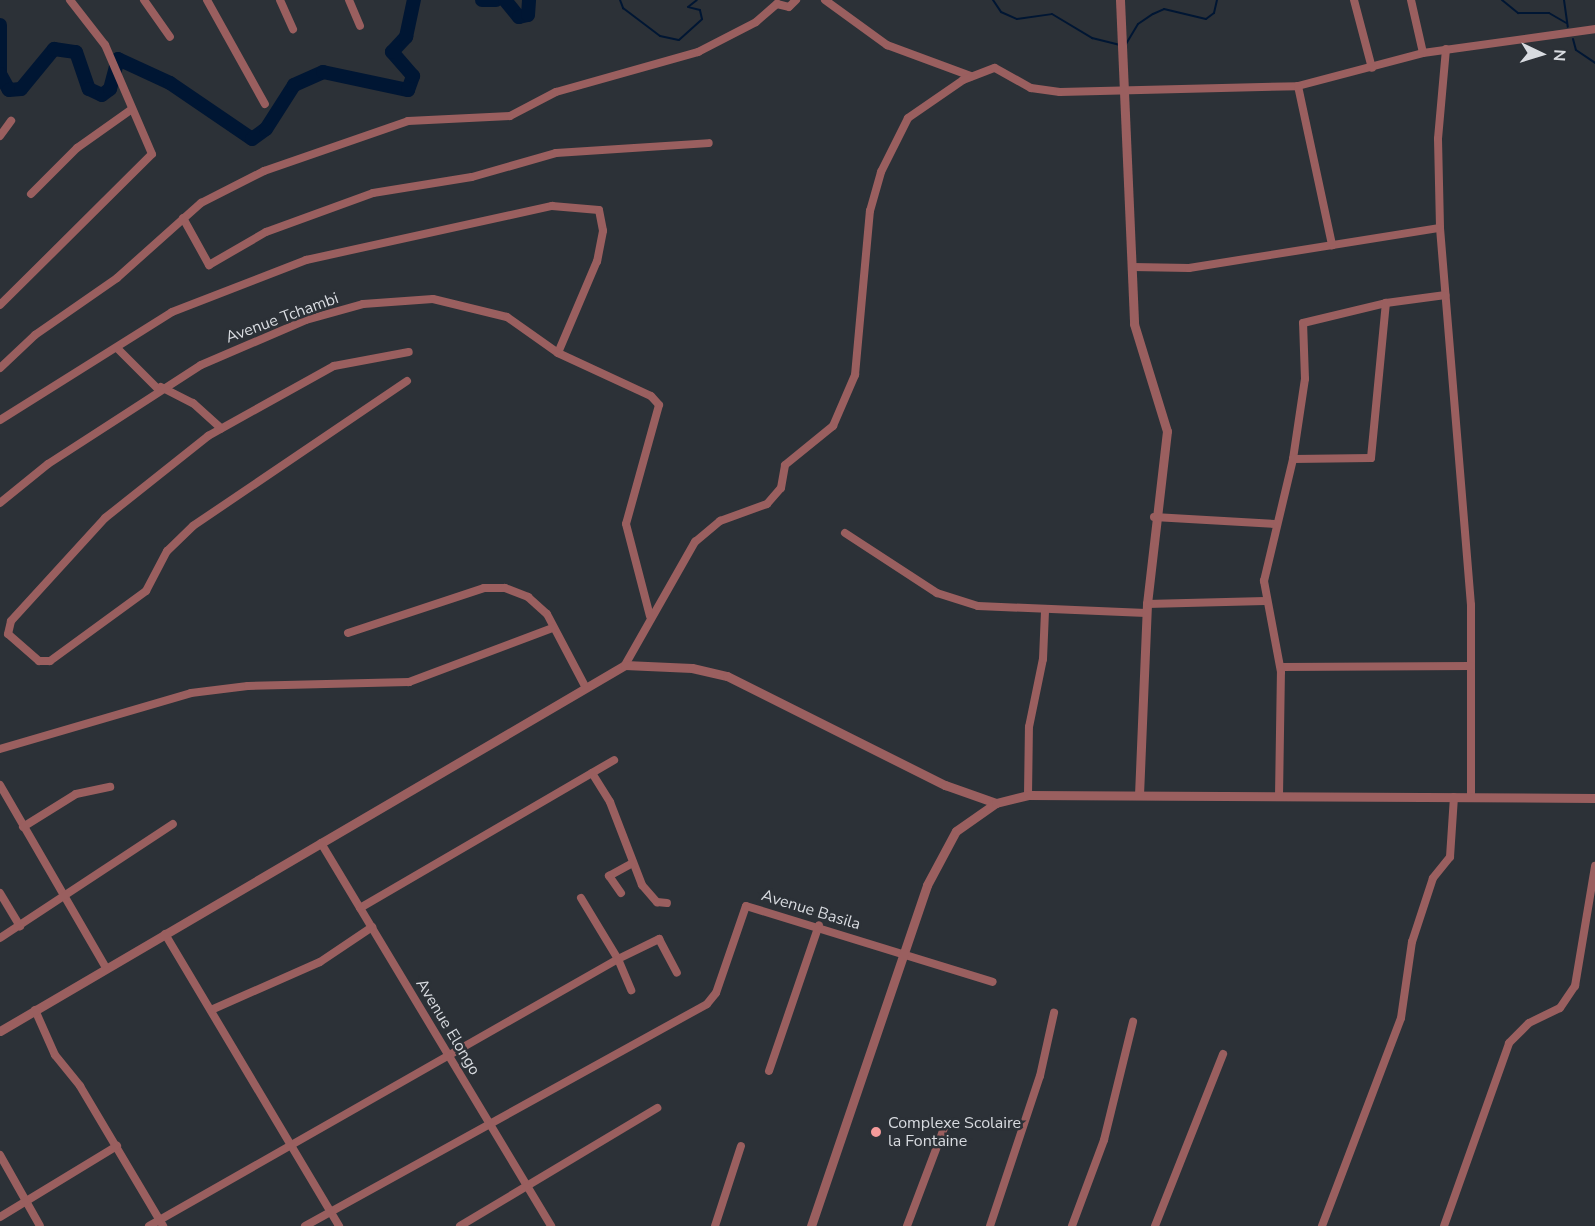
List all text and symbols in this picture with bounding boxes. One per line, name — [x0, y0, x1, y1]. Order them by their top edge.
north arrow — [1511, 24, 1571, 84]
text: N — [1548, 49, 1570, 62]
street label: Avenue Tchambi — [223, 289, 341, 347]
street label: Avenue Basila — [759, 886, 863, 934]
street label: Avenue Elongo — [412, 975, 484, 1079]
place label: Complexe Scolaire la Fontaine — [888, 1113, 1021, 1151]
marker: Complexe Scolaire la Fontaine — [869, 1125, 883, 1139]

